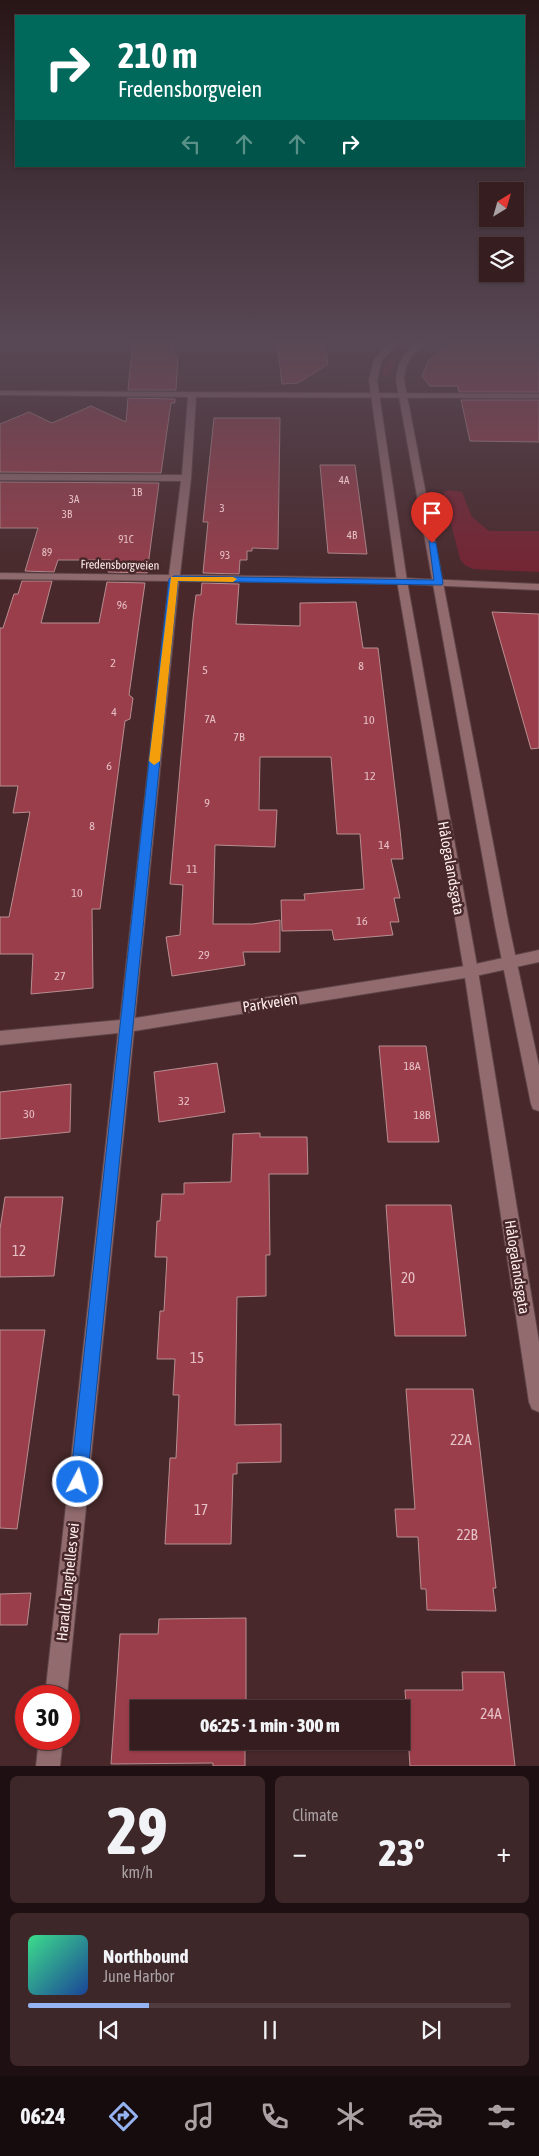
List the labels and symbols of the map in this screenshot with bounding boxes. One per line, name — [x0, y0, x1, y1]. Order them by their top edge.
north arrow — [479, 182, 524, 228]
house number: 4A — [339, 474, 350, 486]
house number: 1B — [132, 486, 143, 498]
pin — [411, 492, 453, 543]
house number: 3A — [69, 493, 80, 505]
house number: 3 — [219, 502, 225, 514]
house number: 3B — [62, 508, 73, 520]
house number: 4B — [347, 529, 358, 541]
house number: 91C — [118, 533, 134, 545]
house number: 89 — [42, 546, 52, 558]
house number: 93 — [220, 549, 230, 561]
street label: Fredensborgveien — [81, 557, 159, 573]
house number: 96 — [117, 599, 127, 611]
house number: 2 — [110, 656, 116, 670]
house number: 8 — [358, 659, 364, 673]
house number: 5 — [202, 663, 208, 677]
house number: 4 — [111, 705, 117, 719]
house number: 7A — [204, 712, 216, 726]
house number: 10 — [363, 713, 375, 727]
house number: 7B — [233, 730, 245, 744]
house number: 6 — [106, 759, 112, 773]
house number: 12 — [364, 769, 376, 783]
house number: 9 — [204, 796, 210, 810]
house number: 8 — [89, 819, 95, 833]
street label: Hålogalandsgata — [435, 820, 468, 916]
house number: 14 — [378, 838, 390, 852]
house number: 11 — [186, 862, 198, 876]
house number: 10 — [71, 886, 83, 900]
house number: 16 — [356, 914, 368, 928]
house number: 29 — [198, 948, 210, 962]
house number: 27 — [54, 969, 66, 983]
street label: Parkveien — [241, 990, 299, 1015]
house number: 18A — [403, 1059, 421, 1073]
house number: 32 — [178, 1094, 190, 1108]
house number: 30 — [23, 1107, 35, 1121]
house number: 18B — [414, 1108, 431, 1122]
street label: Hålogalandsgata — [502, 1219, 533, 1315]
house number: 12 — [12, 1242, 26, 1259]
house number: 20 — [401, 1269, 415, 1286]
house number: 15 — [190, 1349, 204, 1366]
house number: 22A — [450, 1431, 472, 1448]
position arrow — [51, 1455, 103, 1507]
house number: 17 — [194, 1501, 208, 1518]
street label: Harald Langhelles vei — [53, 1522, 82, 1642]
house number: 22B — [456, 1526, 478, 1543]
speed limit sign: 30 — [15, 1685, 80, 1750]
house number: 24A — [480, 1705, 502, 1722]

